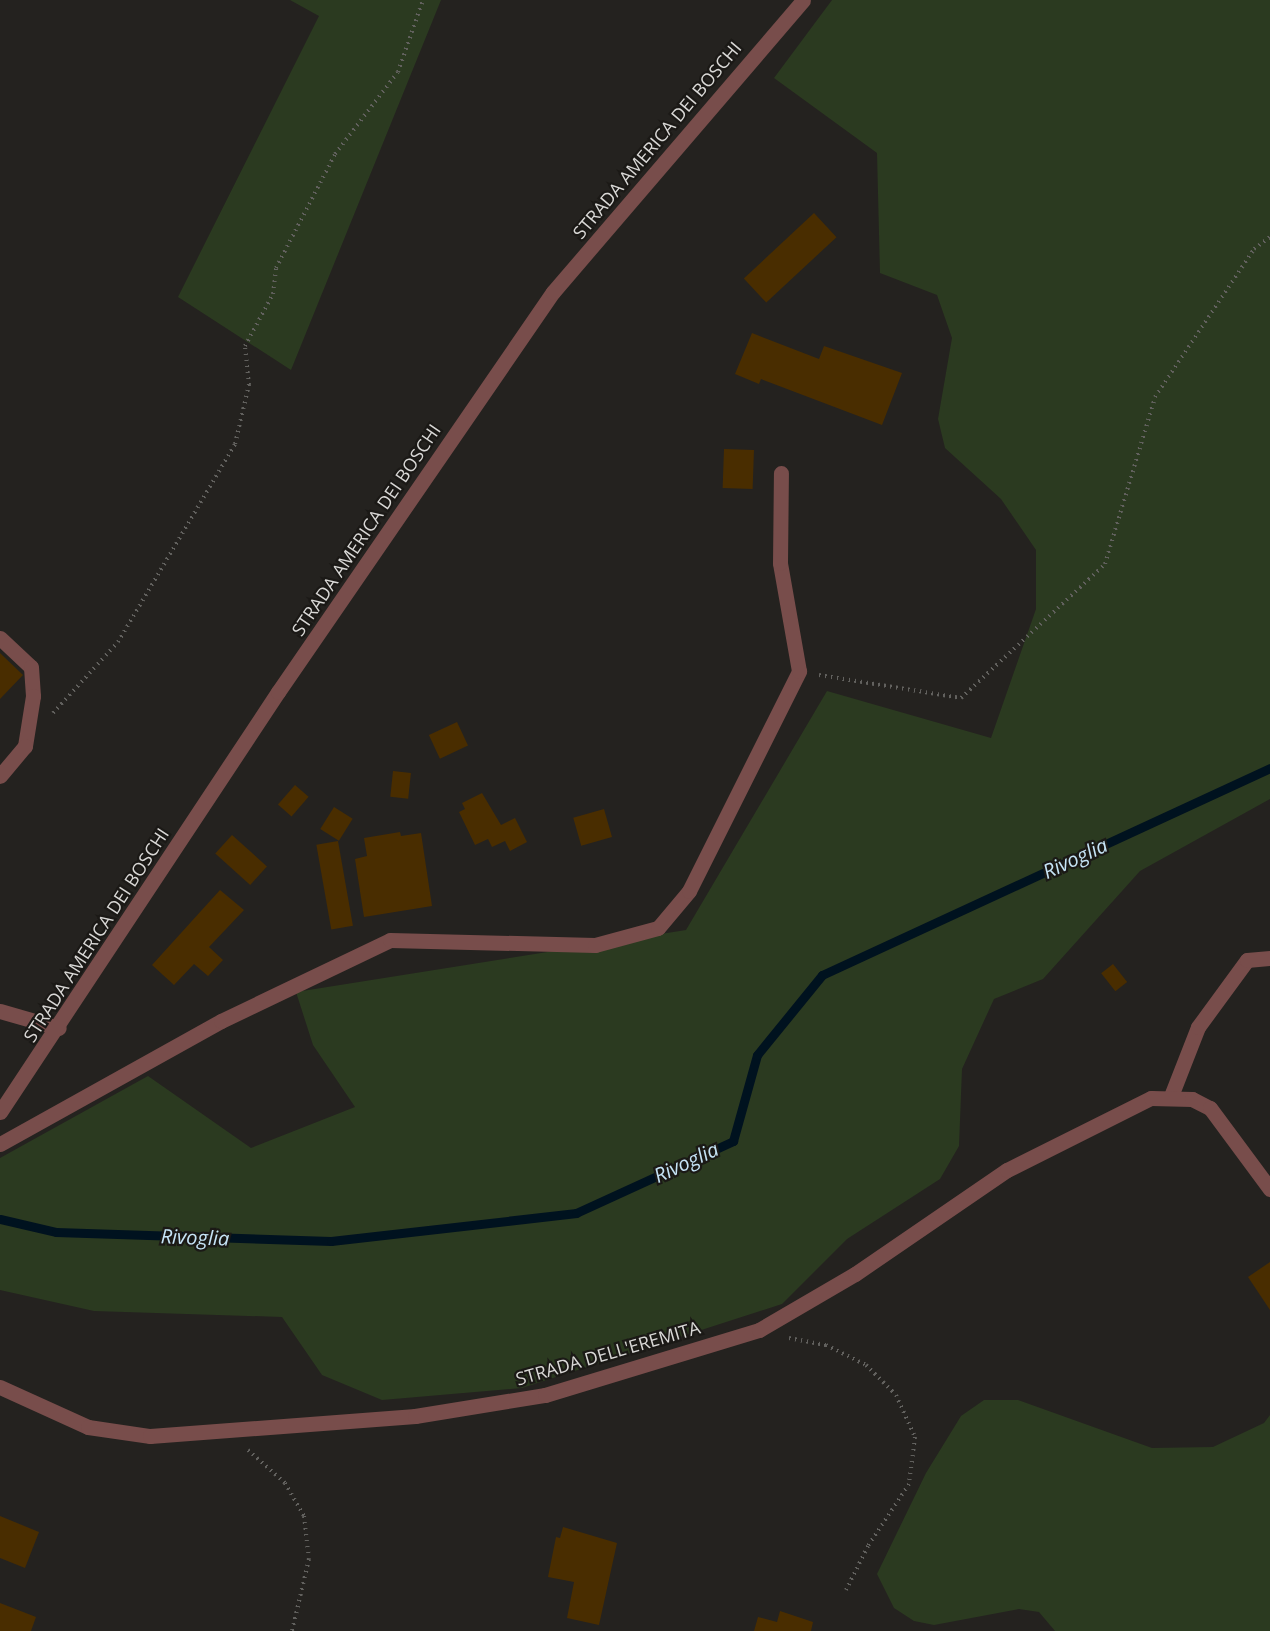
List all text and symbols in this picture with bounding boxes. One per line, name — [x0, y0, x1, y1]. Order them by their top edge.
street label: STRADA AMERICA DEI BOSCHI — [568, 37, 746, 243]
street label: STRADA AMERICA DEI BOSCHI — [287, 420, 445, 640]
street label: STRADA AMERICA DEI BOSCHI — [19, 824, 173, 1046]
water label: Rivoglia — [1039, 833, 1111, 883]
water label: Rivoglia — [650, 1137, 722, 1187]
water label: Rivoglia — [160, 1224, 230, 1250]
street label: STRADA DELL'EREMITA — [513, 1316, 703, 1390]

